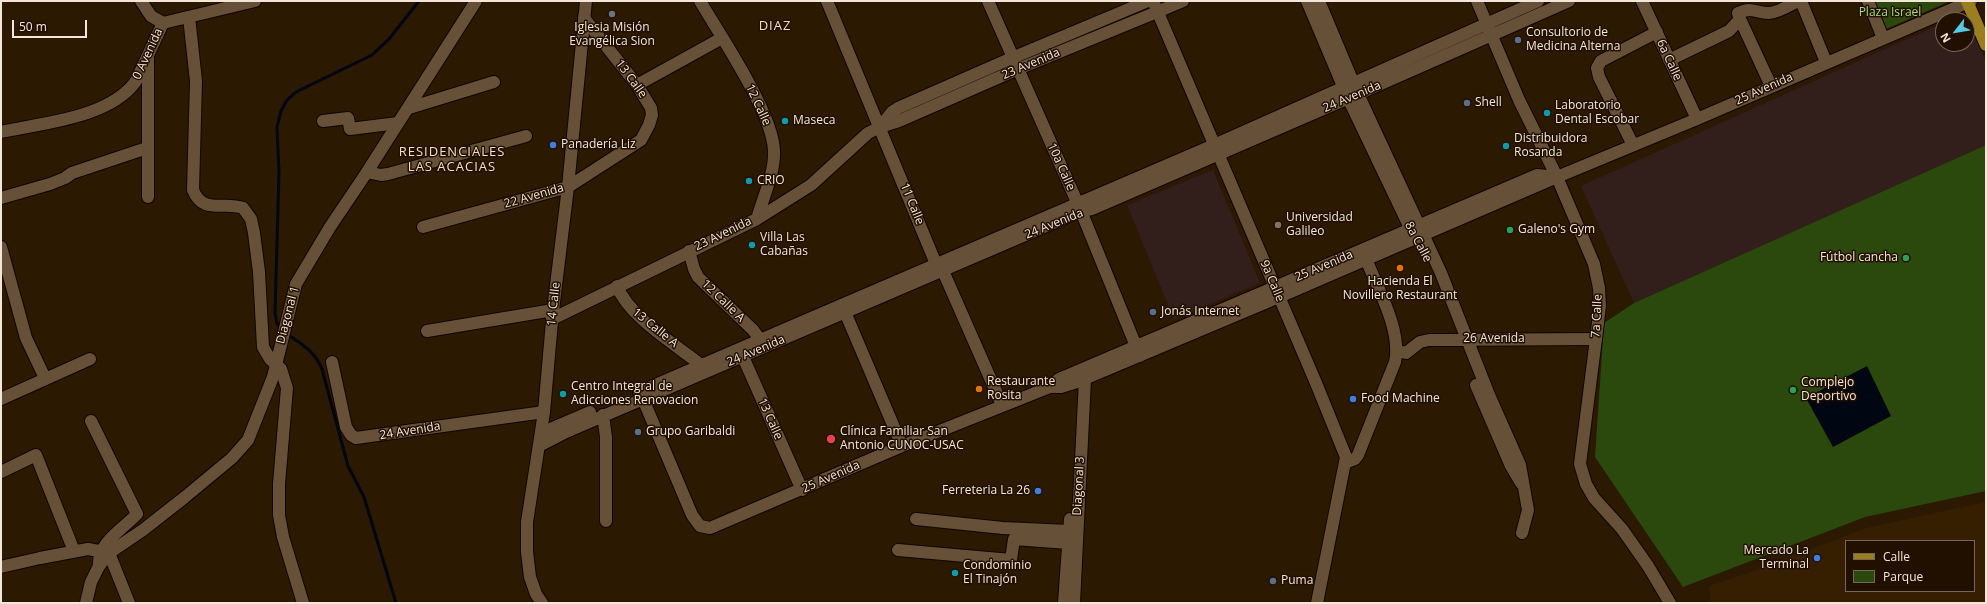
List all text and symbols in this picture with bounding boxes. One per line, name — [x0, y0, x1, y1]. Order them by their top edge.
park label: Plaza Israel — [1859, 6, 1921, 20]
marker: Iglesia Misión Evangélica Sion — [607, 9, 617, 19]
scale bar — [14, 12, 89, 38]
north arrow — [1935, 12, 1975, 52]
text: 50 m — [19, 18, 47, 35]
district label: DIAZ — [759, 18, 791, 34]
place label: Iglesia Misión Evangélica Sion — [569, 21, 655, 49]
street label: 0 Avenida — [130, 26, 166, 82]
place label: Consultorio de Medicina Alterna — [1526, 26, 1620, 54]
text: N — [1936, 30, 1954, 46]
marker: Consultorio de Medicina Alterna — [1513, 35, 1523, 45]
street label: 6a Calle — [1653, 37, 1685, 83]
street label: 23 Avenida — [1000, 45, 1062, 83]
street label: 13 Calle — [612, 57, 650, 101]
street label: 25 Avenida — [1733, 70, 1795, 108]
street label: 24 Avenida — [1321, 78, 1383, 116]
street label: 12 Calle — [742, 82, 774, 128]
place label: Shell — [1475, 96, 1502, 110]
marker: Shell — [1462, 98, 1472, 108]
place label: Laboratorio Dental Escobar — [1555, 99, 1639, 127]
marker: Laboratorio Dental Escobar — [1542, 108, 1552, 118]
place label: Maseca — [793, 114, 835, 128]
marker: Maseca — [780, 116, 790, 126]
place label: Distribuidora Rosanda — [1514, 132, 1588, 160]
place label: Panadería Liz — [561, 138, 636, 152]
marker: Panadería Liz — [548, 140, 558, 150]
street label: 10a Calle — [1044, 141, 1078, 193]
marker: Distribuidora Rosanda — [1501, 141, 1511, 151]
district label: RESIDENCIALES LAS ACACIAS — [399, 144, 505, 175]
place label: CRIO — [757, 174, 785, 188]
marker: CRIO — [744, 176, 754, 186]
street label: 22 Avenida — [502, 181, 566, 211]
street label: 11 Calle — [897, 181, 927, 227]
street label: 24 Avenida — [1023, 206, 1085, 242]
place label: Universidad Galileo — [1286, 211, 1353, 239]
street label: 23 Avenida — [692, 214, 754, 254]
street label: 8a Calle — [1401, 219, 1435, 265]
marker: Universidad Galileo — [1273, 220, 1283, 230]
place label: Galeno's Gym — [1518, 223, 1595, 237]
marker: Galeno's Gym — [1505, 225, 1515, 235]
place label: Villa Las Cabañas — [760, 231, 808, 259]
marker: Villa Las Cabañas — [747, 240, 757, 250]
street label: 25 Avenida — [1293, 247, 1355, 285]
place label: Fútbol cancha — [1820, 251, 1898, 265]
marker: Fútbol cancha — [1901, 253, 1911, 263]
street label: 9a Calle — [1257, 258, 1287, 304]
marker: Hacienda El Novillero Restaurant — [1395, 263, 1405, 273]
place label: Hacienda El Novillero Restaurant — [1343, 275, 1457, 303]
street label: 12 Calle A — [698, 277, 748, 325]
street label: 14 Calle — [545, 281, 563, 327]
street label: Diagonal 1 — [273, 285, 303, 345]
street label: 7a Calle — [1589, 294, 1605, 338]
street label: 13 Calle A — [629, 305, 681, 351]
place label: Jonás Internet — [1161, 305, 1239, 319]
marker: Jonás Internet — [1148, 307, 1158, 317]
street label: 24 Avenida — [725, 332, 787, 370]
street label: 26 Avenida — [1463, 332, 1525, 346]
place label: Restaurante Rosita — [987, 375, 1055, 403]
place label: Complejo Deportivo — [1801, 376, 1856, 404]
place label: Centro Integral de Adicciones Renovacion — [571, 380, 698, 408]
marker: Restaurante Rosita — [974, 384, 984, 394]
marker: Complejo Deportivo — [1788, 385, 1798, 395]
marker: Centro Integral de Adicciones Renovacion — [558, 389, 568, 399]
place label: Food Machine — [1361, 392, 1440, 406]
marker: Food Machine — [1348, 394, 1358, 404]
street label: 13 Calle — [755, 396, 785, 442]
street label: 24 Avenida — [378, 419, 442, 443]
place label: Grupo Garibaldi — [646, 425, 735, 439]
place label: Clínica Familiar San Antonio CUNOC-USAC — [840, 425, 964, 453]
marker: Grupo Garibaldi — [633, 427, 643, 437]
marker: Clínica Familiar San Antonio CUNOC-USAC — [825, 433, 837, 445]
street label: Diagonal 3 — [1070, 456, 1088, 516]
street label: 25 Avenida — [800, 458, 862, 496]
place label: Ferreteria La 26 — [942, 484, 1030, 498]
marker: Ferreteria La 26 — [1033, 486, 1043, 496]
legend — [1845, 540, 1975, 592]
place label: Mercado La Terminal — [1744, 544, 1809, 572]
text: Calle — [1883, 548, 1910, 565]
marker: Mercado La Terminal — [1812, 553, 1822, 563]
place label: Condominio El Tinajón — [963, 559, 1031, 587]
marker: Condominio El Tinajón — [950, 568, 960, 578]
text: Parque — [1883, 568, 1923, 585]
place label: Puma — [1281, 574, 1313, 588]
marker: Puma — [1268, 576, 1278, 586]

